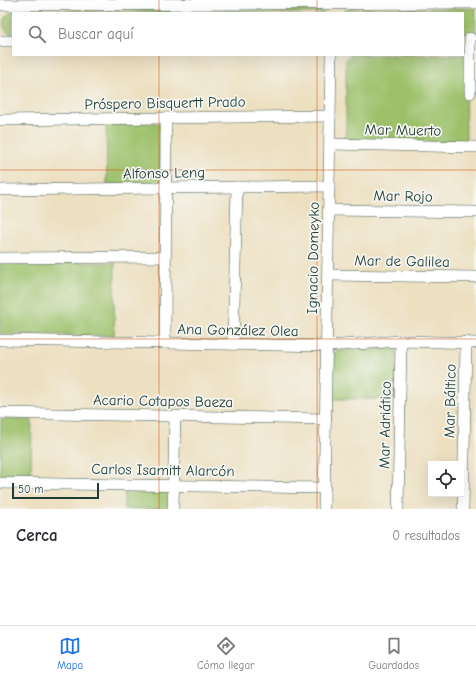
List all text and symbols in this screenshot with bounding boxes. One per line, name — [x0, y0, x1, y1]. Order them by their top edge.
search box — [12, 12, 464, 56]
icon: search — [26, 23, 48, 45]
text: Buscar aquí — [58, 25, 134, 43]
street label: Próspero Bisquertt Prado — [84, 93, 246, 113]
street label: Mar Muerto — [364, 120, 442, 140]
street label: Alfonso Leng — [123, 163, 205, 183]
street label: Mar Rojo — [373, 186, 433, 206]
street label: Ignacio Domeyko — [303, 202, 323, 314]
street label: Mar de Galilea — [354, 251, 450, 271]
street label: Ana González Olea — [177, 320, 299, 340]
street label: Mar Báltico — [440, 364, 460, 438]
street label: Mar Adriático — [375, 381, 395, 469]
street label: Acario Cotapos Baeza — [93, 391, 233, 411]
street label: Carlos Isamitt Alarcón — [91, 460, 235, 480]
map controls — [428, 461, 464, 497]
button: locate — [428, 461, 464, 497]
scale bar — [12, 481, 99, 500]
text: 50 m — [18, 483, 43, 496]
text: Cerca — [16, 526, 58, 545]
text: 0 resultados — [392, 528, 460, 543]
tab: Mapa — [57, 635, 83, 672]
tab: Cómo llegar — [197, 635, 254, 672]
tab: Guardados — [368, 635, 419, 672]

